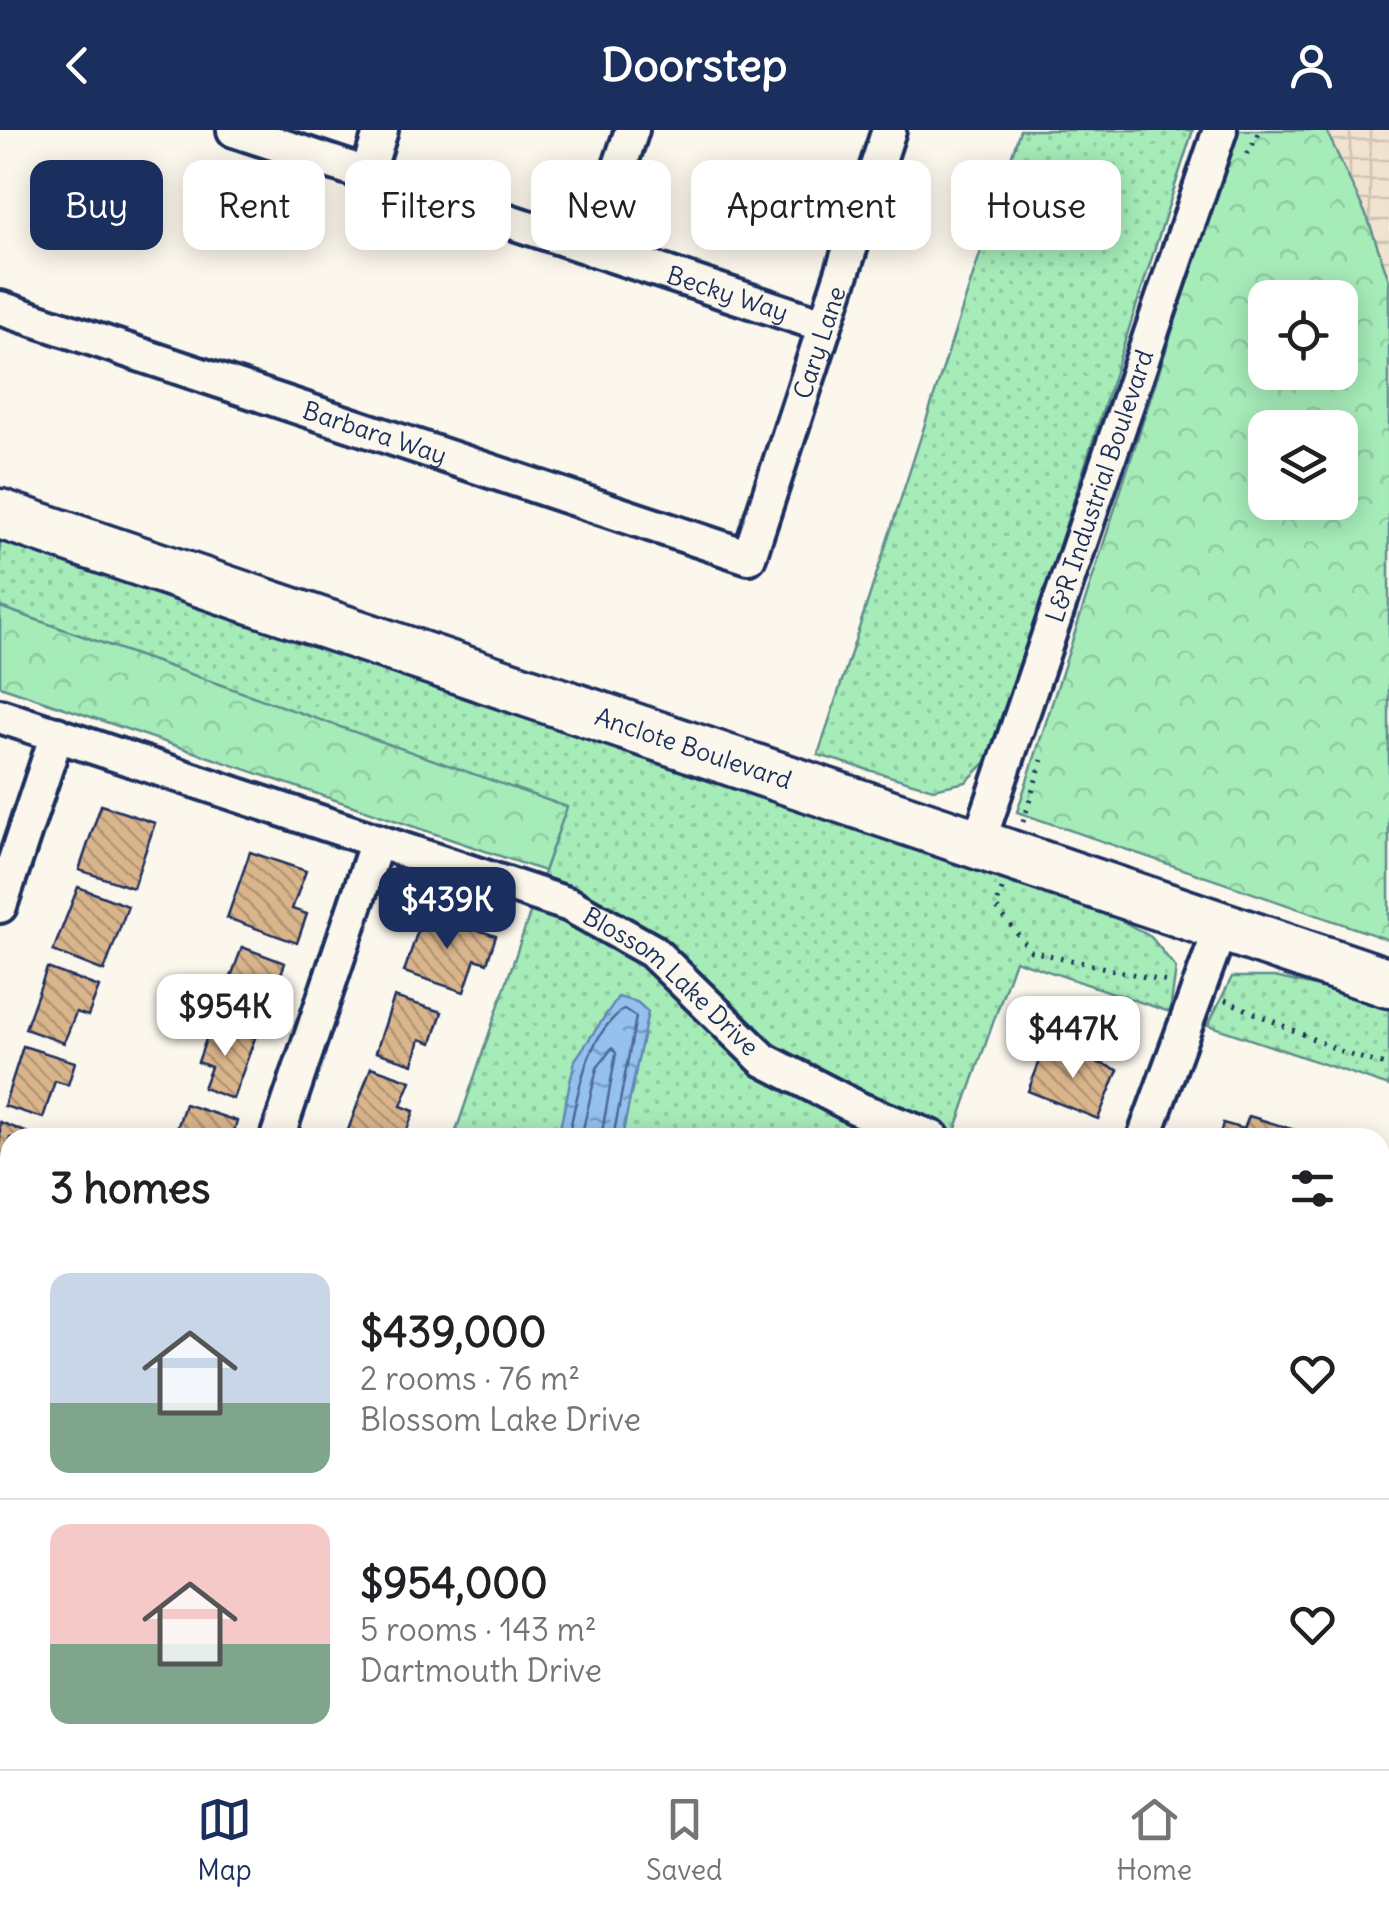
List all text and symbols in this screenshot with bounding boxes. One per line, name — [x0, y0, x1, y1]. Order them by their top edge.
text: Doorstep — [602, 37, 787, 93]
icon: back — [50, 38, 105, 93]
icon: person — [1284, 38, 1339, 93]
chip: Buy — [30, 160, 163, 250]
chip: Rent — [183, 160, 325, 250]
chip: Filters — [345, 160, 511, 250]
chip: New — [531, 160, 671, 250]
chip: Apartment — [691, 160, 931, 250]
chip: House — [951, 160, 1121, 250]
street label: Becky Way — [663, 258, 792, 328]
map controls — [1248, 280, 1358, 520]
button: locate — [1248, 280, 1358, 390]
street label: Cary Lane — [786, 282, 853, 403]
street label: L&R Industrial Boulevard — [1038, 346, 1160, 626]
street label: Barbara Way — [299, 394, 451, 471]
button: layers — [1248, 410, 1358, 520]
street label: Anclote Boulevard — [591, 700, 796, 796]
pin: $439K — [377, 867, 517, 952]
text: $439K — [401, 879, 493, 920]
street label: Blossom Lake Drive — [578, 900, 766, 1062]
pin: $954K — [155, 974, 295, 1059]
text: $954K — [179, 986, 271, 1027]
pin: $447K — [1003, 996, 1143, 1081]
text: $447K — [1028, 1008, 1118, 1049]
icon: filters — [1285, 1161, 1340, 1216]
text: 3 homes — [50, 1162, 210, 1214]
text: $439,000 — [360, 1306, 546, 1358]
icon: home — [130, 1313, 250, 1433]
icon: heart — [1285, 1346, 1340, 1401]
text: 2 rooms · 76 m² — [360, 1358, 580, 1399]
text: Blossom Lake Drive — [360, 1399, 641, 1440]
text: $954,000 — [360, 1557, 548, 1609]
icon: home — [130, 1564, 250, 1684]
icon: heart — [1285, 1597, 1340, 1652]
text: 5 rooms · 143 m² — [360, 1609, 597, 1650]
text: Dartmouth Drive — [360, 1650, 602, 1691]
tab: Map — [197, 1792, 252, 1888]
tab: Saved — [646, 1792, 723, 1888]
tab: Home — [1117, 1792, 1192, 1888]

